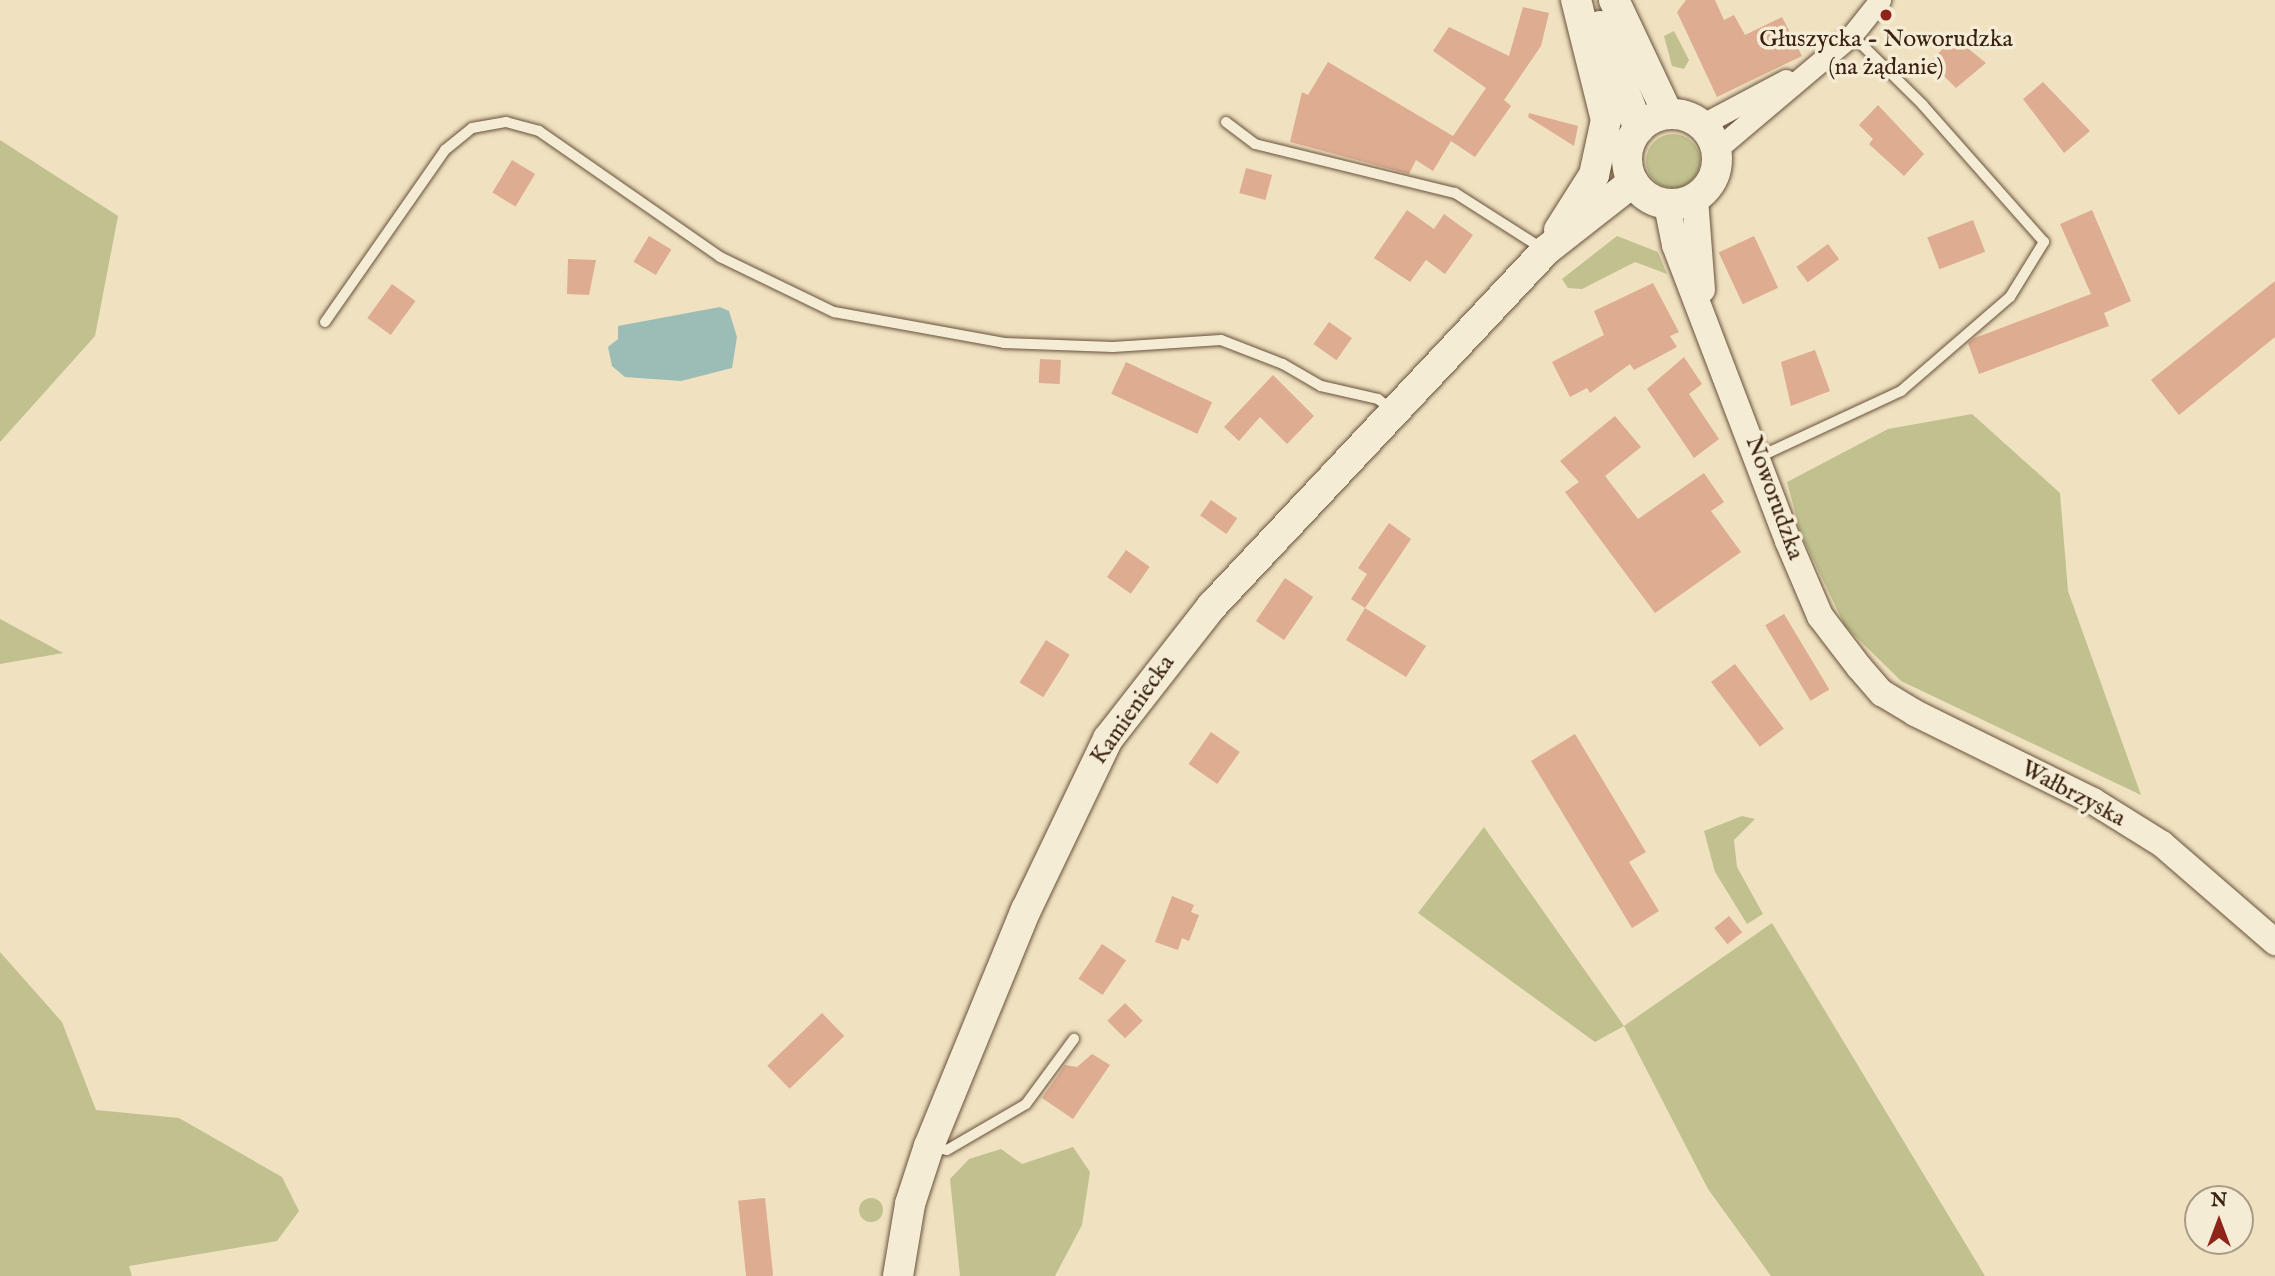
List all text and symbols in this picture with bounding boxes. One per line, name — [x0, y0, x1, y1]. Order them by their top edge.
marker: Głuszycka - Noworudzka (na żądanie) — [1878, 7, 1894, 23]
place label: Głuszycka - Noworudzka (na żądanie) — [1759, 26, 2013, 82]
street label: Noworudzka — [1738, 432, 1810, 564]
street label: Kamieniecka — [1085, 650, 1181, 770]
street label: Wałbrzyska — [2016, 754, 2130, 834]
north arrow — [2184, 1185, 2254, 1255]
text: N — [2211, 1189, 2227, 1213]

